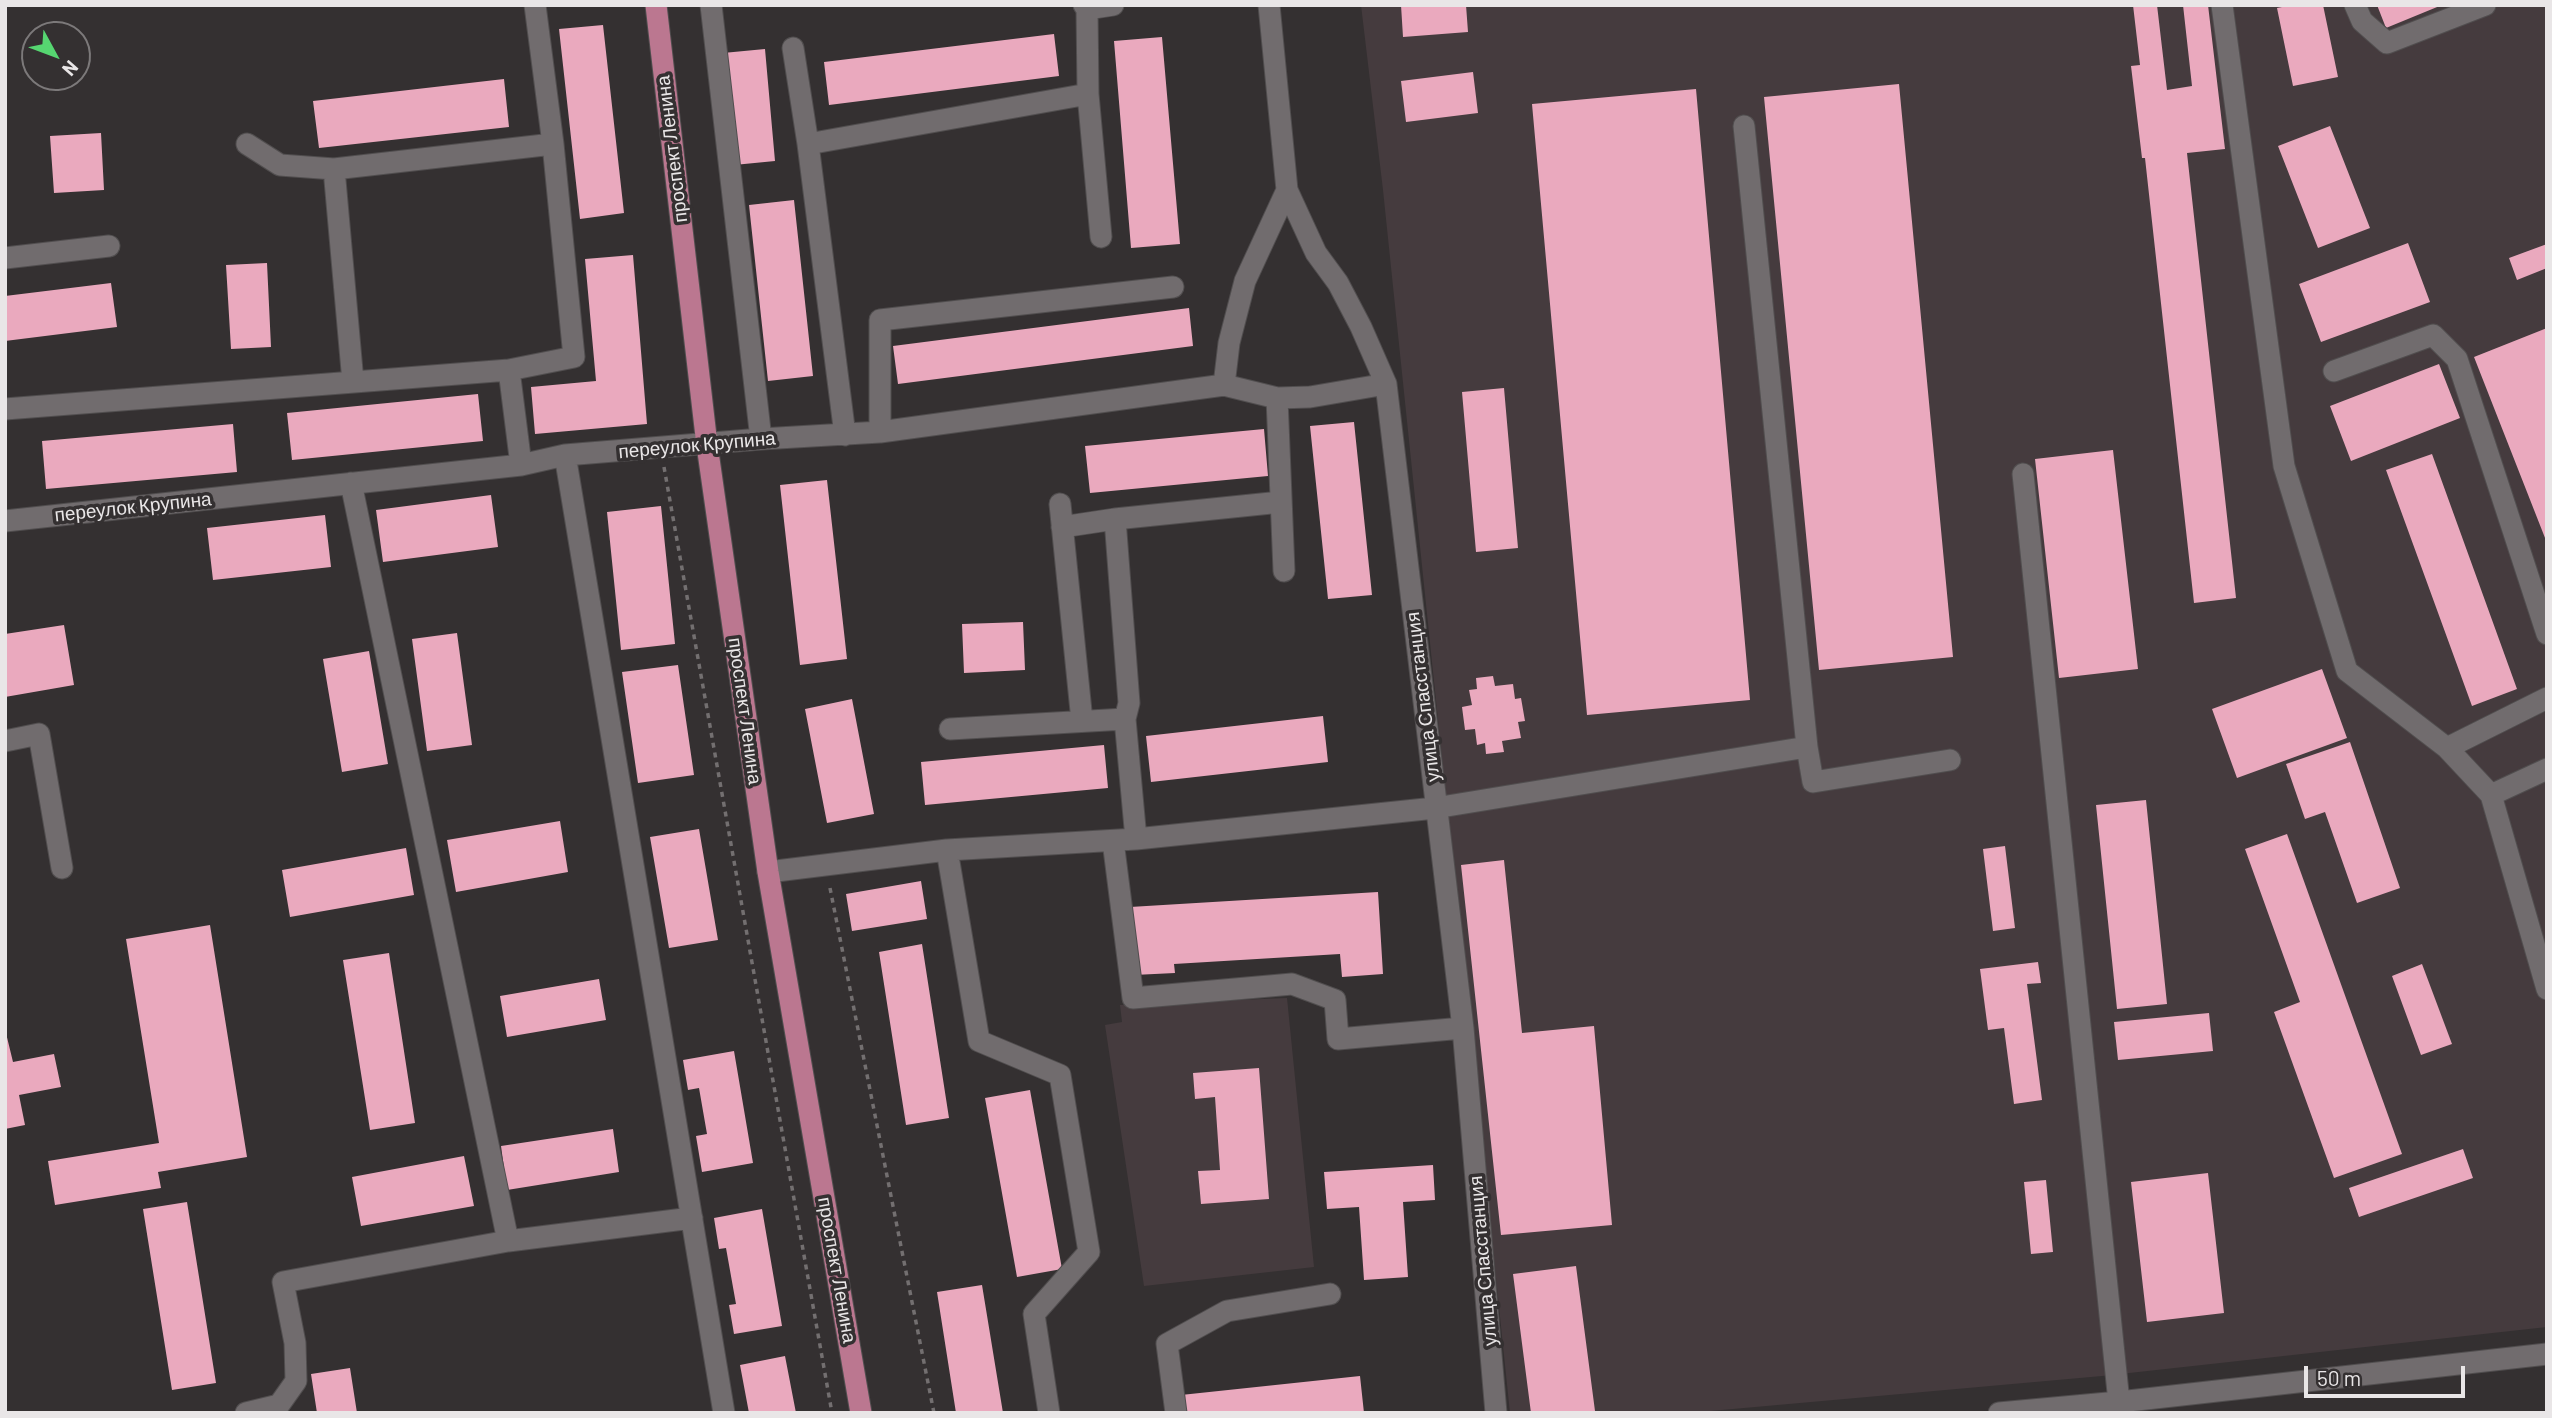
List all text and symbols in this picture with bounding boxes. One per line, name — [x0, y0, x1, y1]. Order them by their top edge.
north arrow — [21, 21, 91, 91]
text: N — [58, 56, 84, 81]
street label: проспект Ленина — [652, 74, 692, 224]
street label: переулок Крупина — [617, 427, 777, 463]
street label: переулок Крупина — [53, 487, 213, 527]
street label: улица Спасстанция — [1401, 611, 1445, 783]
street label: проспект Ленина — [723, 636, 767, 786]
street label: улица Спасстанция — [1464, 1175, 1502, 1347]
street label: проспект Ленина — [813, 1195, 861, 1345]
scale bar — [2307, 1352, 2468, 1396]
text: 50 m — [2317, 1365, 2361, 1390]

